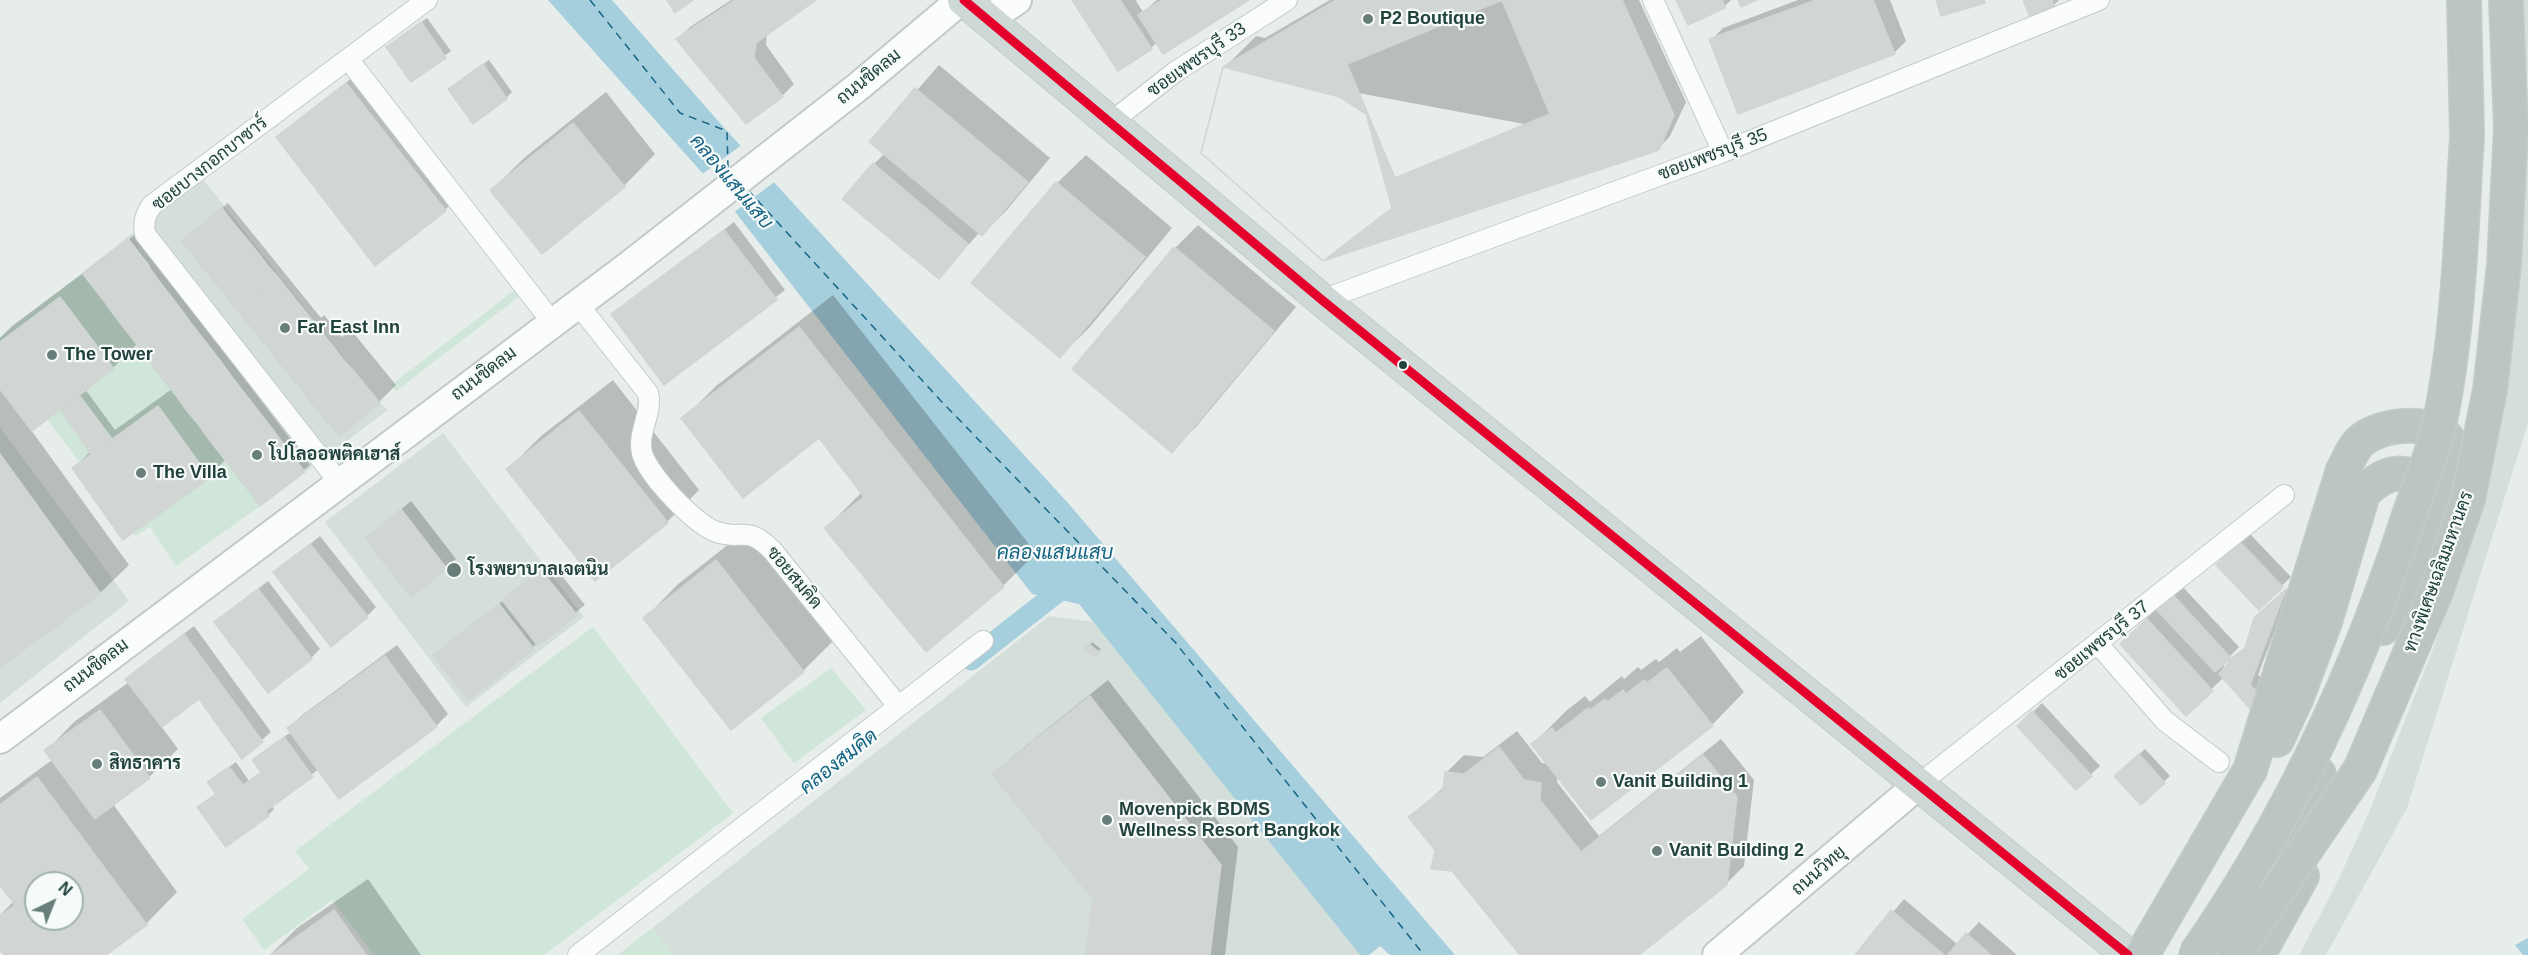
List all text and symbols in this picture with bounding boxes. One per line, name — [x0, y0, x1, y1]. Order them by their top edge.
place label: P2 Boutique — [1380, 8, 1485, 30]
marker: P2 Boutique — [1361, 12, 1375, 26]
street label: ซอยเพชรบุรี 33 — [1144, 18, 1250, 102]
street label: ถนนชิดลม — [832, 45, 906, 109]
street label: ซอยบางกอกบาซาร์ — [148, 112, 272, 216]
street label: ซอยเพชรบุรี 35 — [1655, 124, 1771, 186]
water label: คลองแสนแสบ — [684, 130, 778, 234]
place label: Far East Inn — [297, 317, 400, 339]
marker: Far East Inn — [278, 321, 292, 335]
street label: ถนนชิดลม — [447, 342, 521, 406]
place label: The Tower — [64, 344, 153, 366]
marker: The Tower — [45, 348, 59, 362]
unlabelled marker — [1397, 359, 1409, 371]
place label: โปโลออพติคเฮาส์ — [269, 444, 400, 466]
marker: โปโลออพติคเฮาส์ — [250, 448, 264, 462]
place label: The Villa — [153, 462, 227, 484]
marker: The Villa — [134, 466, 148, 480]
street label: ทางพิเศษเฉลิมมหานคร — [2400, 488, 2478, 656]
water label: คลองแสนแสบ — [997, 541, 1113, 565]
street label: ซอยสมคิด — [762, 542, 826, 614]
place label: โรงพยาบาลเจตนิน — [468, 559, 609, 581]
marker: โรงพยาบาลเจตนิน — [445, 561, 463, 579]
street label: ซอยเพชรบุรี 37 — [2050, 596, 2154, 686]
street label: ถนนชิดลม — [59, 634, 133, 698]
water label: คลองสมคิด — [795, 724, 883, 800]
place label: สิทธาคาร — [109, 753, 181, 775]
marker: สิทธาคาร — [90, 757, 104, 771]
place label: Vanit Building 1 — [1613, 771, 1748, 793]
marker: Vanit Building 1 — [1594, 775, 1608, 789]
place label: Movenpick BDMS Wellness Resort Bangkok — [1119, 799, 1340, 842]
marker: Movenpick BDMS Wellness Resort Bangkok — [1100, 813, 1114, 827]
place label: Vanit Building 2 — [1669, 840, 1804, 862]
street label: ถนนวิทยุ — [1787, 842, 1851, 900]
marker: Vanit Building 2 — [1650, 844, 1664, 858]
north arrow — [24, 871, 84, 931]
text: N — [55, 879, 75, 899]

